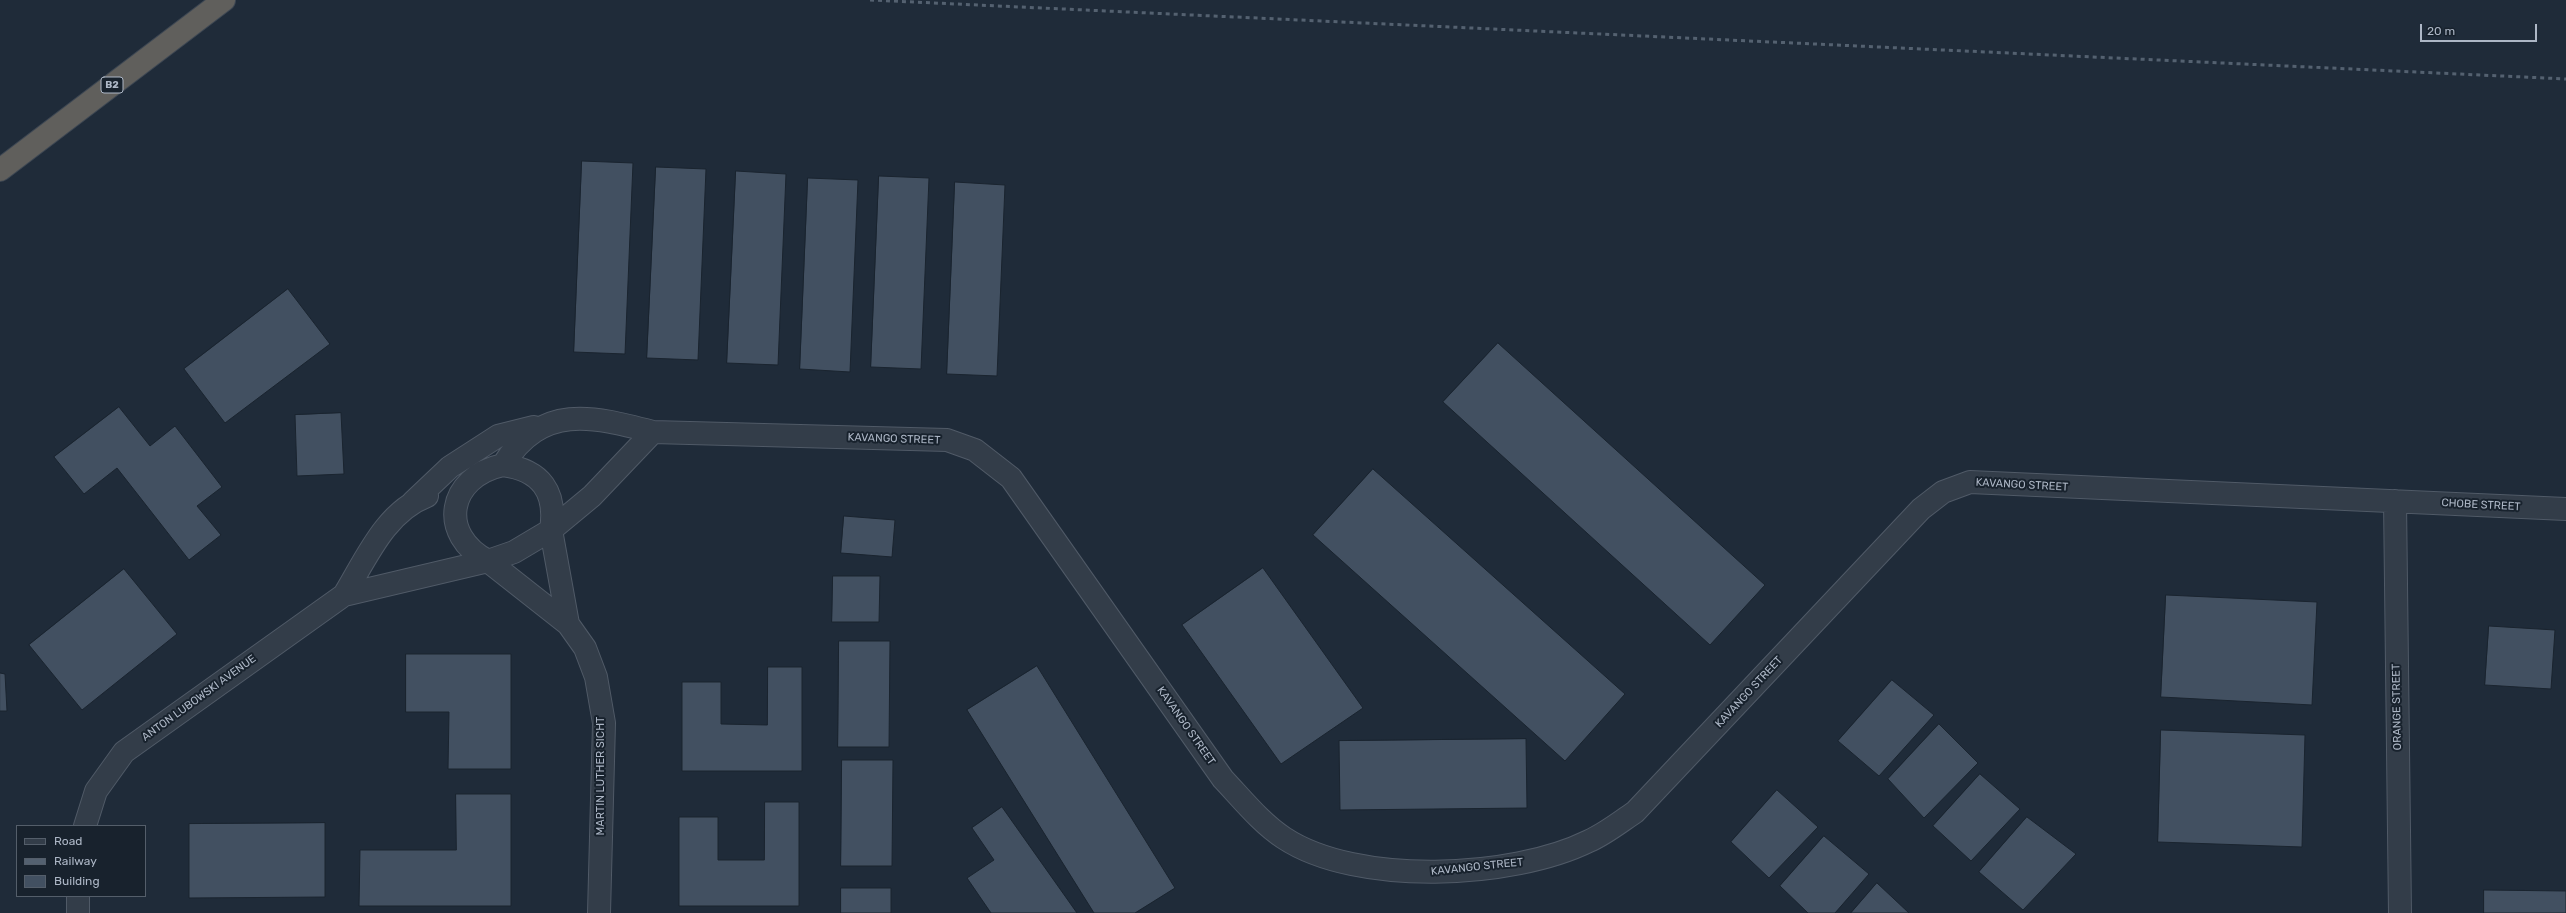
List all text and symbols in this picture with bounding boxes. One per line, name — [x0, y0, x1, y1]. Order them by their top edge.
scale bar — [2422, 16, 2539, 42]
text: 20 m — [2427, 24, 2455, 38]
road number: B2 — [101, 77, 123, 93]
street label: KAVANGO STREET — [847, 431, 941, 447]
street label: KAVANGO STREET — [1975, 476, 2069, 494]
street label: CHOBE STREET — [2441, 496, 2521, 514]
street label: ANTON LUBOWSKI AVENUE — [139, 652, 259, 744]
street label: KAVANGO STREET — [1713, 654, 1785, 730]
street label: ORANGE STREET — [2390, 664, 2404, 750]
street label: KAVANGO STREET — [1154, 684, 1218, 768]
street label: MARTIN LUTHER SICHT — [594, 717, 608, 835]
legend — [16, 825, 146, 897]
text: Road — [54, 834, 82, 848]
text: Railway — [54, 854, 97, 868]
street label: KAVANGO STREET — [1430, 856, 1524, 878]
text: Building — [54, 874, 100, 888]

